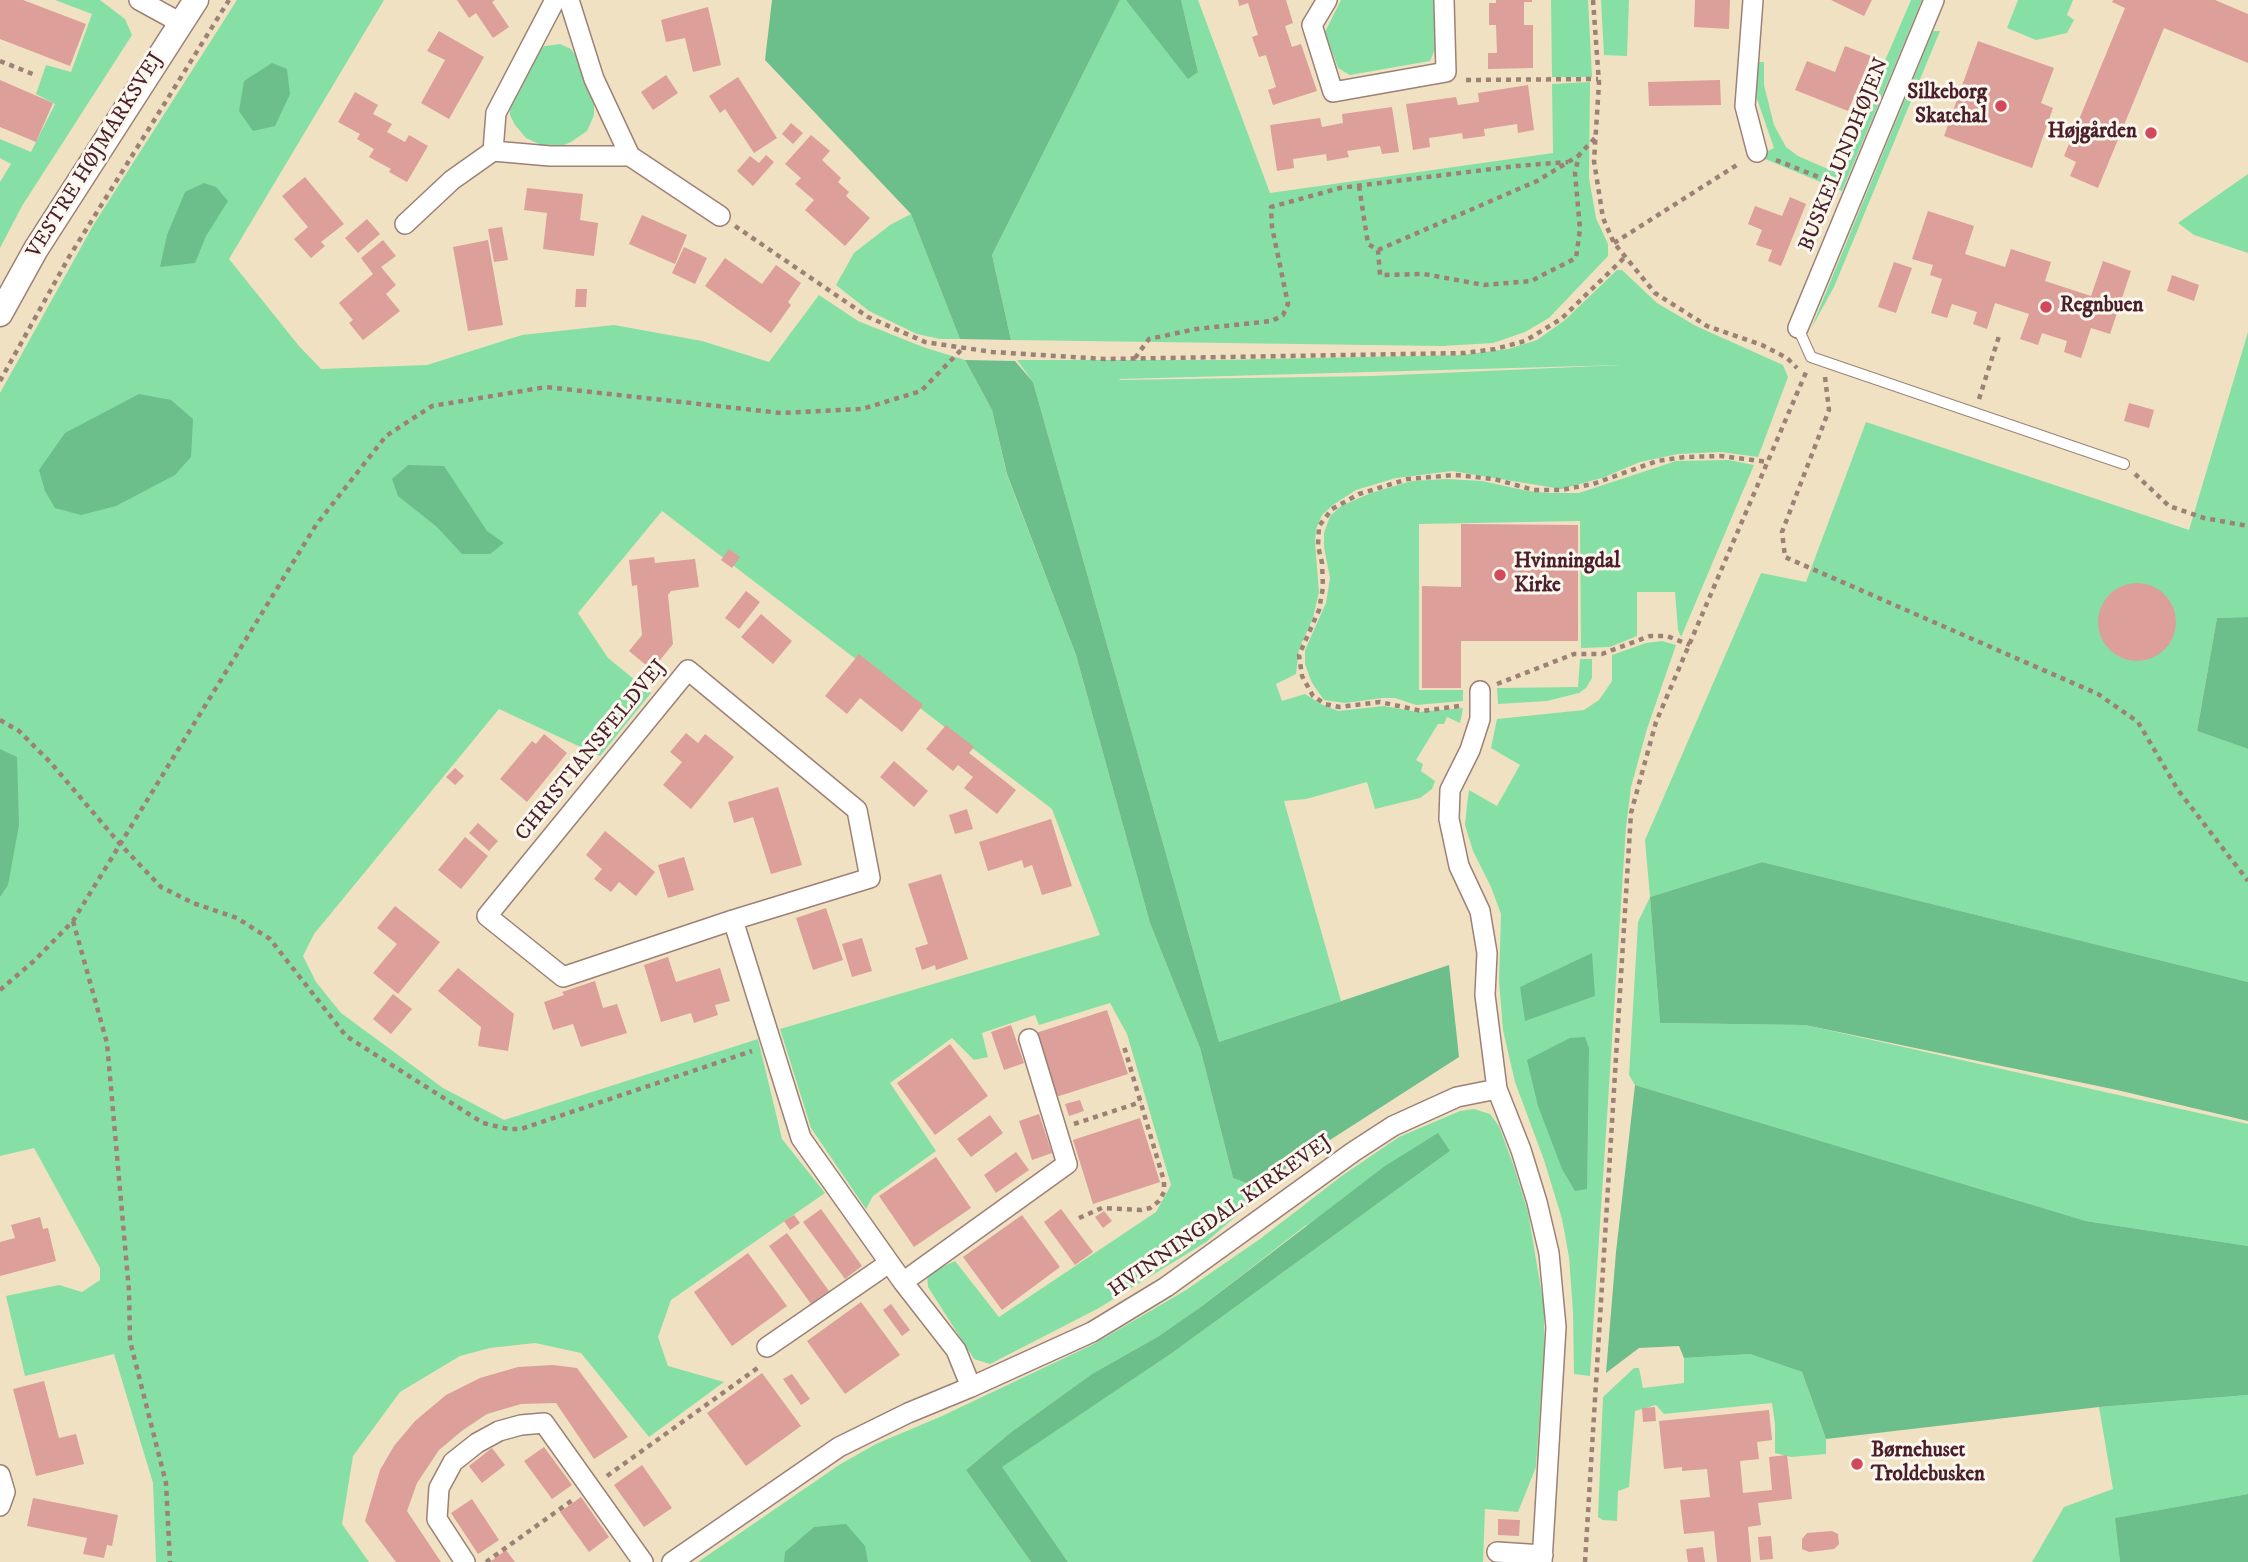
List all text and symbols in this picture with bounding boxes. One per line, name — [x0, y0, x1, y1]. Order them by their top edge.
street label: VESTRE HØJMARKSVEJ — [22, 49, 170, 263]
street label: BUSKELUNDHØJEN — [1795, 55, 1895, 255]
place label: Silkeborg Skatehal — [1907, 81, 1987, 131]
marker: Silkeborg Skatehal — [1993, 98, 2009, 114]
place label: Højgården — [2047, 120, 2137, 146]
marker: Højgården — [2143, 125, 2159, 141]
place label: Regnbuen — [2060, 294, 2143, 320]
marker: Regnbuen — [2038, 299, 2054, 315]
place label: Hvinningdal Kirke — [1514, 550, 1620, 600]
marker: Hvinningdal Kirke — [1492, 567, 1508, 583]
street label: CHRISTIANSFELDVEJ — [511, 655, 673, 847]
street label: HVINNINGDAL KIRKEVEJ — [1105, 1130, 1337, 1304]
place label: Børnehuset Troldebusken — [1871, 1439, 1985, 1489]
marker: Børnehuset Troldebusken — [1849, 1456, 1865, 1472]

